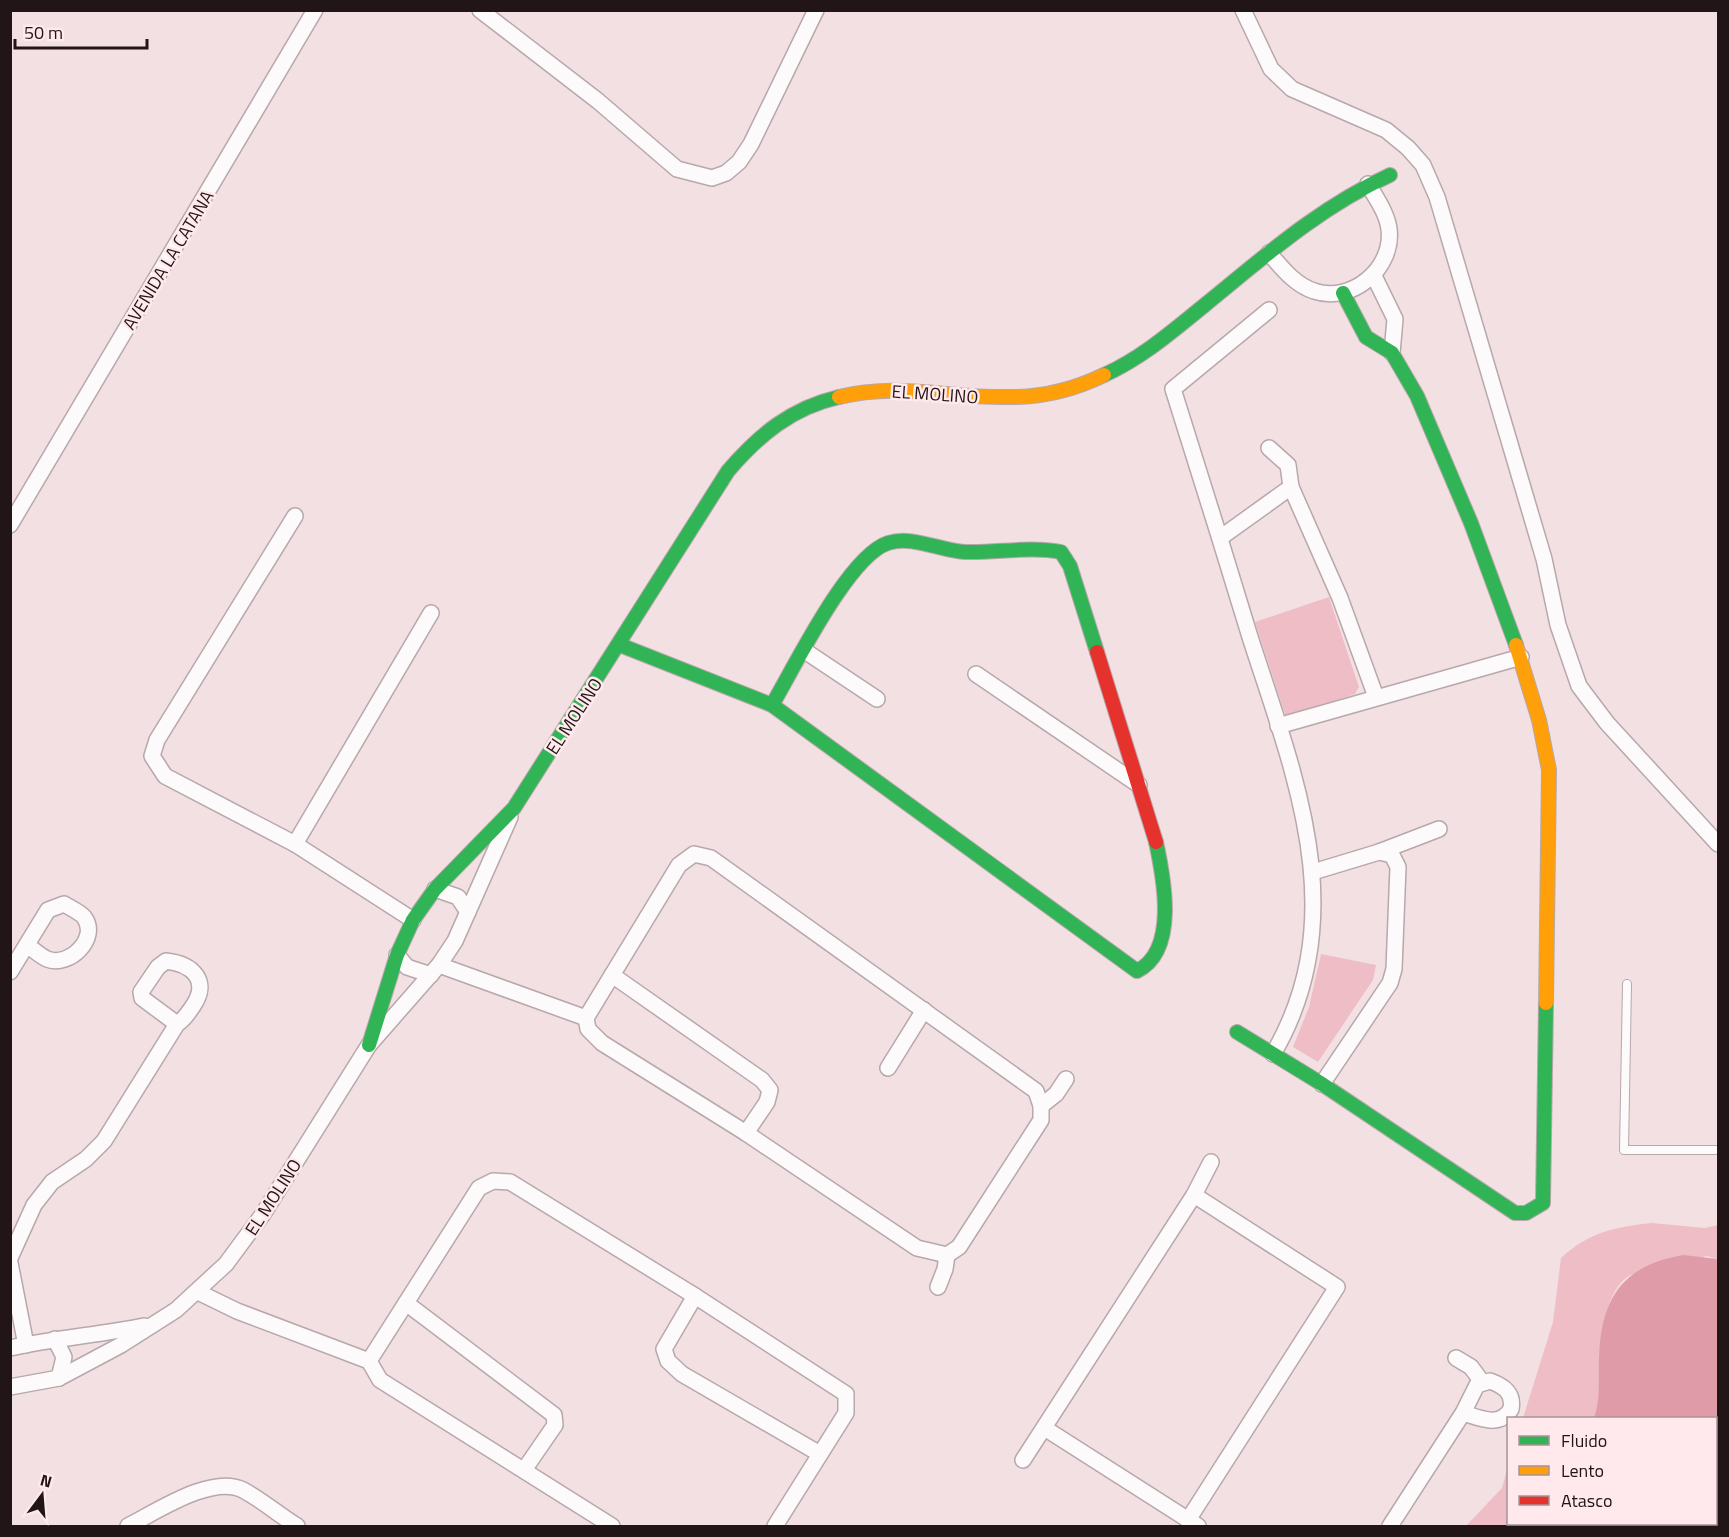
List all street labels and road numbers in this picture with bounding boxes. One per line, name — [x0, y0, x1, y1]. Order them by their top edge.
street label: AVENIDA LA CATANA — [116, 185, 221, 335]
street label: EL MOLINO — [891, 378, 979, 410]
street label: EL MOLINO — [539, 672, 609, 760]
street label: EL MOLINO — [238, 1153, 308, 1241]

